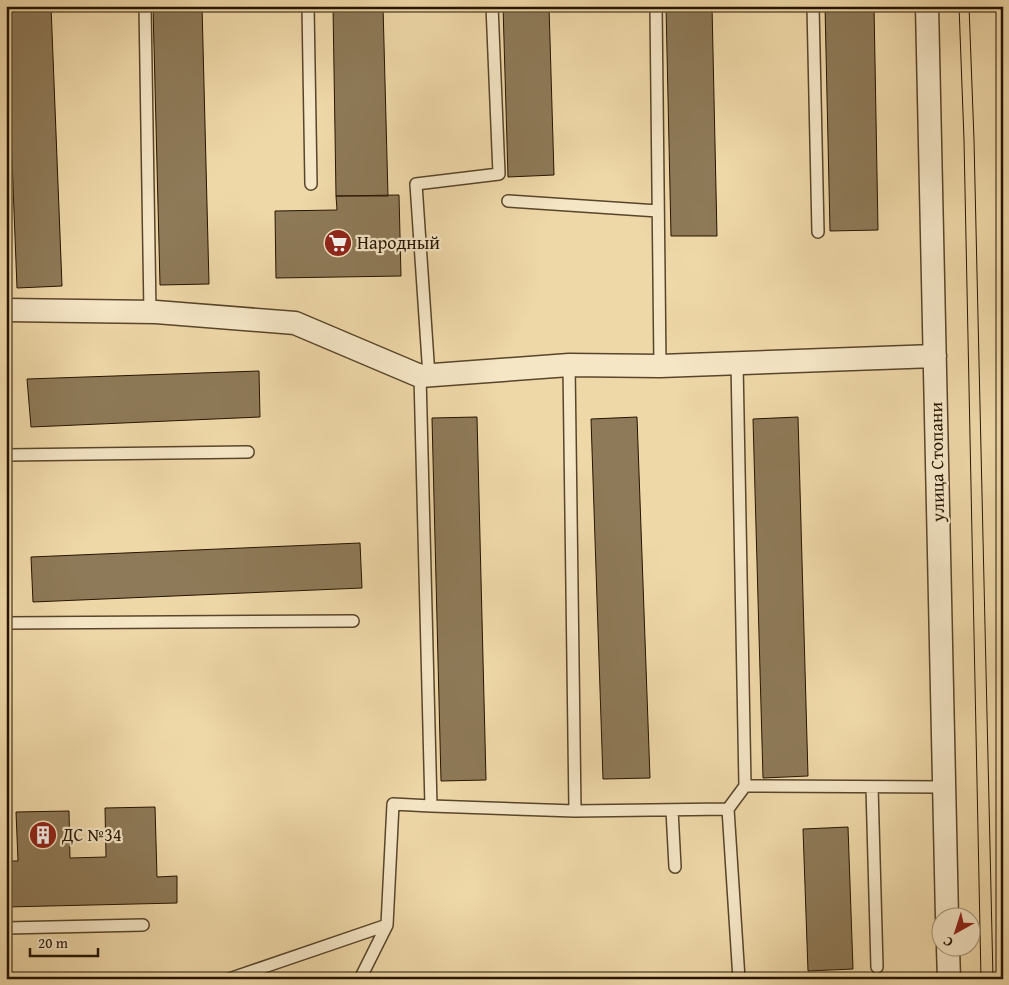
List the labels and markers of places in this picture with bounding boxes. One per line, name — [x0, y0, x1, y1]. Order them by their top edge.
supermarket icon: Народный — [323, 228, 353, 258]
place label: Народный — [357, 229, 440, 256]
building icon: ДС №34 — [28, 820, 58, 850]
place label: ДС №34 — [61, 821, 122, 848]

